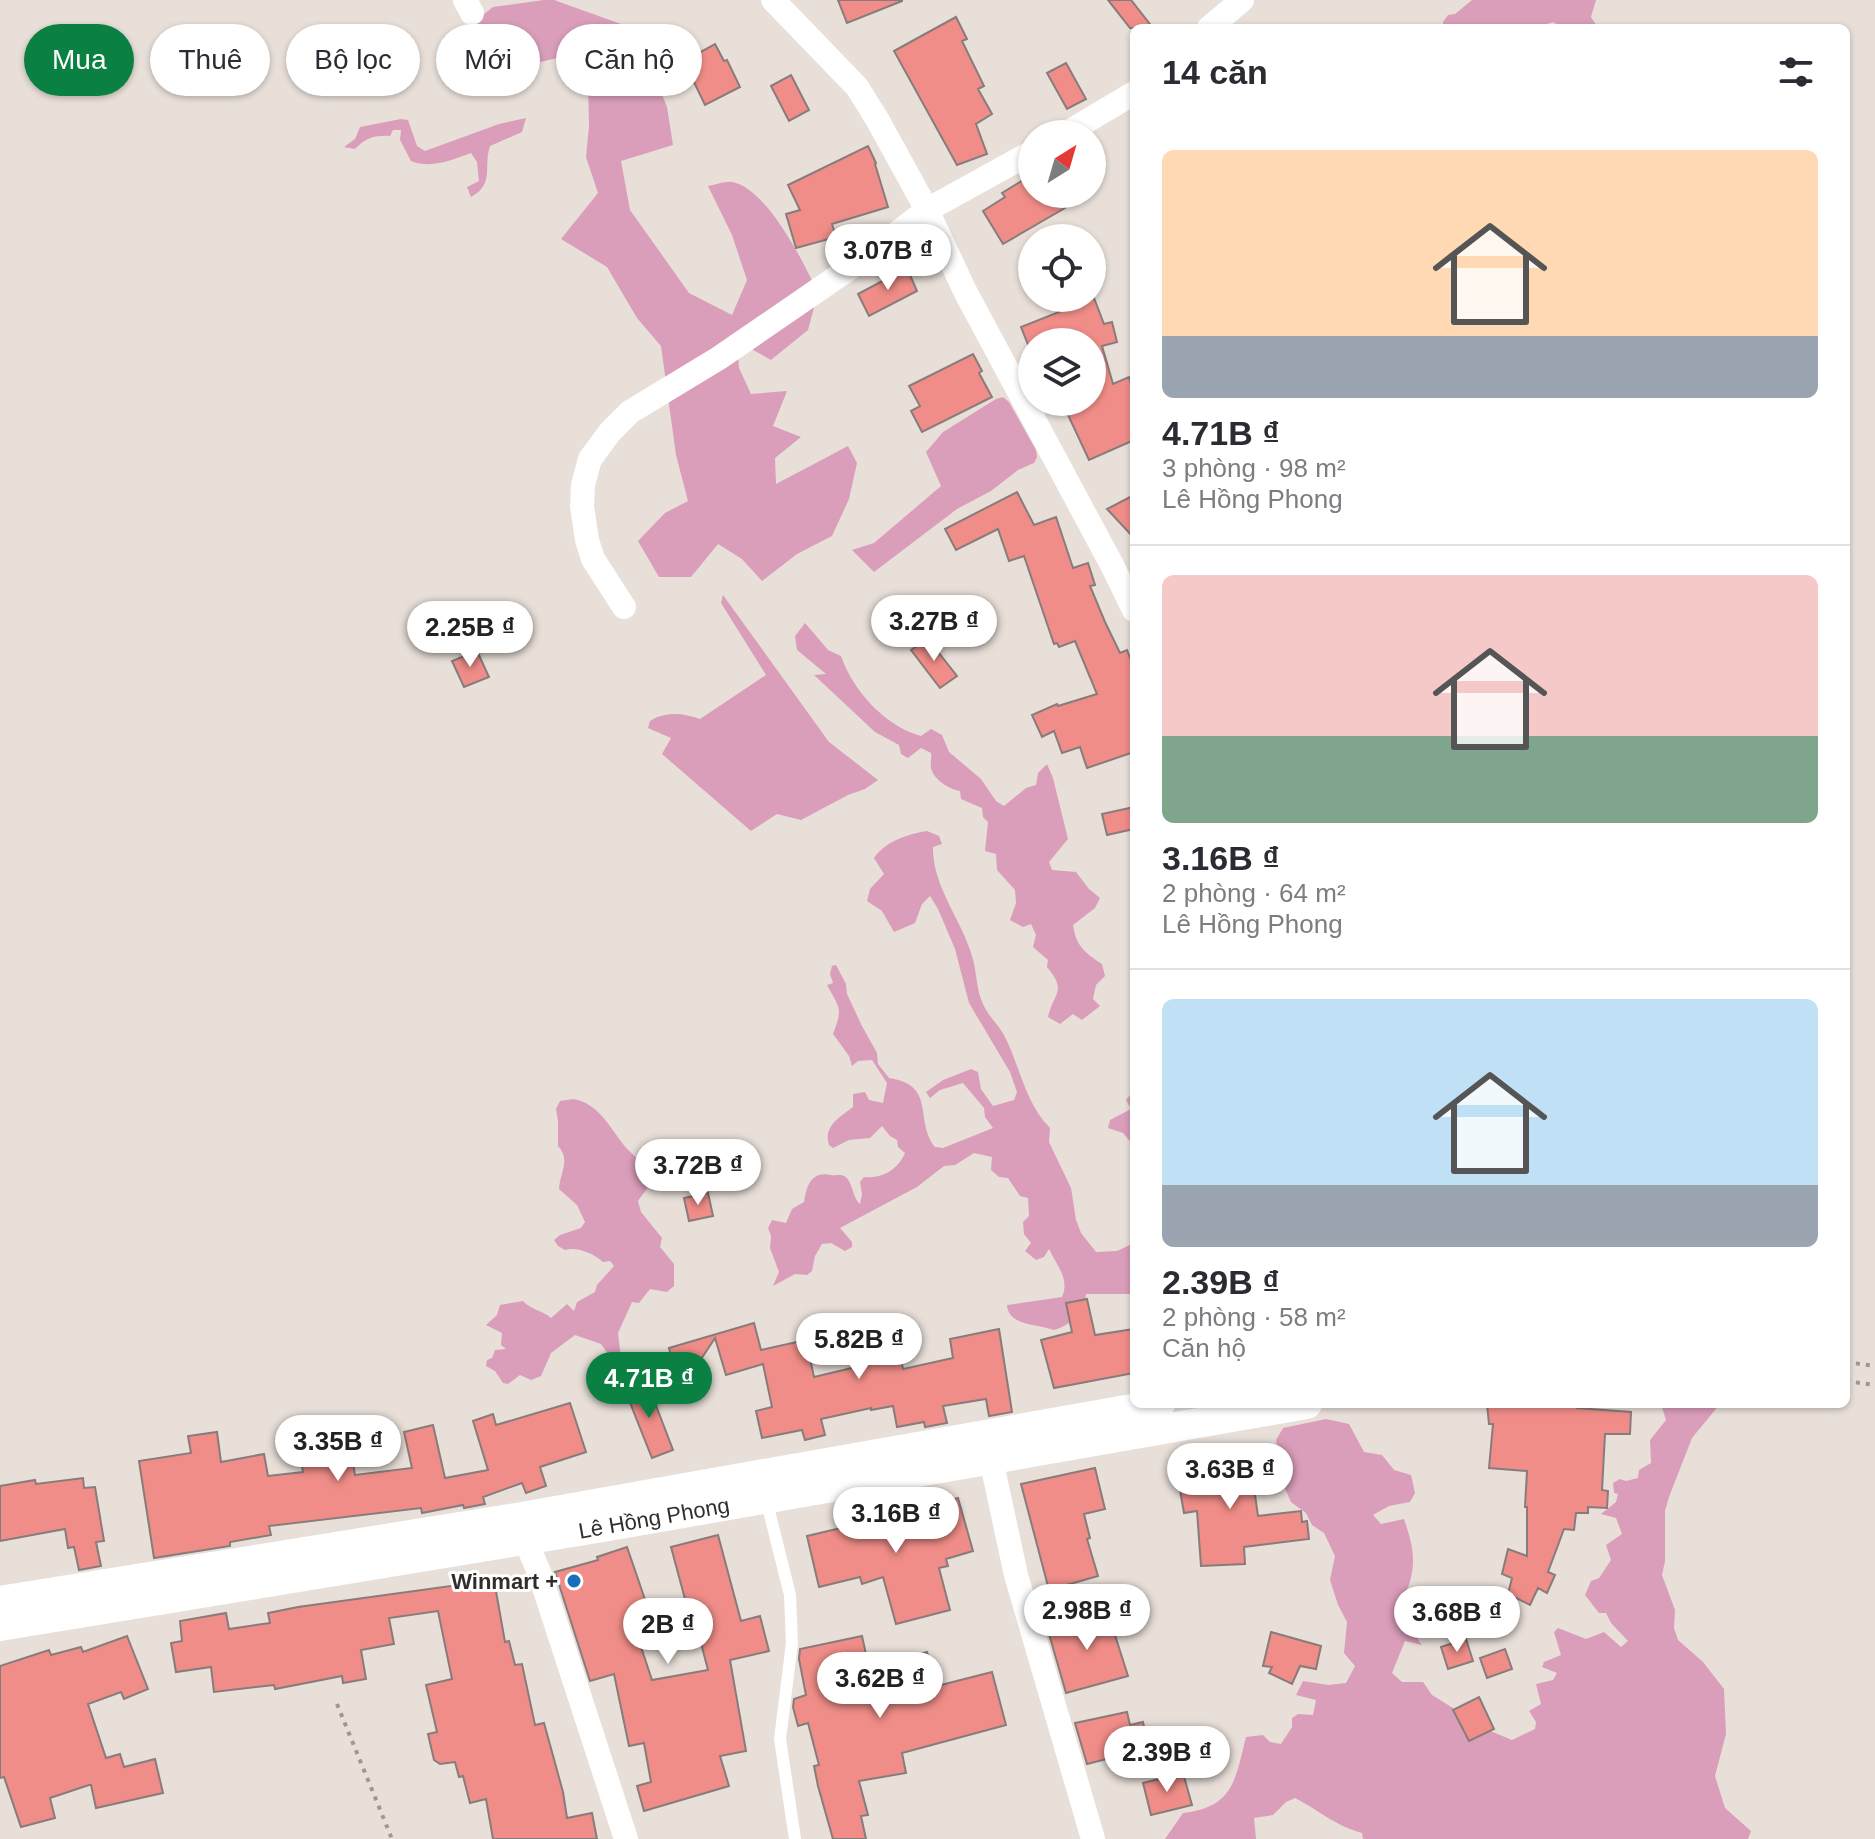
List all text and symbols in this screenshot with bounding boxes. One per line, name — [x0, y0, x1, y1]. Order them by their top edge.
chip: Mua — [24, 24, 134, 96]
chip: Thuê — [150, 24, 270, 96]
chip: Bộ lọc — [286, 24, 420, 96]
chip: Mới — [436, 24, 540, 96]
chip: Căn hộ — [556, 24, 702, 96]
icon: filters — [1774, 50, 1818, 94]
text: 14 căn — [1162, 53, 1268, 91]
north arrow — [1018, 120, 1106, 208]
map controls — [1018, 120, 1106, 416]
icon: home — [1418, 202, 1562, 346]
pin: 3.07B ₫ — [814, 224, 962, 292]
button: locate — [1018, 224, 1106, 312]
text: 3.07B ₫ — [843, 235, 933, 265]
button: layers — [1018, 328, 1106, 416]
text: 4.71B ₫ — [1162, 414, 1280, 452]
text: 3 phòng · 98 m² — [1162, 453, 1346, 483]
text: Lê Hồng Phong — [1162, 484, 1343, 514]
pin: 3.27B ₫ — [860, 595, 1008, 663]
pin: 2.25B ₫ — [396, 601, 544, 669]
text: 3.27B ₫ — [889, 606, 979, 636]
text: 2.25B ₫ — [425, 612, 515, 642]
icon: home — [1418, 627, 1562, 771]
text: 3.16B ₫ — [1162, 839, 1280, 877]
text: 2 phòng · 64 m² — [1162, 878, 1346, 908]
text: Lê Hồng Phong — [1162, 909, 1343, 939]
icon: home — [1418, 1051, 1562, 1195]
pin: 3.72B ₫ — [624, 1139, 772, 1207]
text: 3.72B ₫ — [653, 1150, 743, 1180]
text: 2.39B ₫ — [1162, 1263, 1280, 1301]
text: 2 phòng · 58 m² — [1162, 1302, 1346, 1332]
pin: 5.82B ₫ — [785, 1313, 933, 1381]
text: 5.82B ₫ — [814, 1324, 904, 1354]
text: Căn hộ — [1162, 1333, 1246, 1363]
pin: 4.71B ₫ — [575, 1352, 723, 1420]
text: 4.71B ₫ — [604, 1363, 694, 1393]
pin: 3.35B ₫ — [264, 1415, 412, 1483]
text: 3.35B ₫ — [293, 1426, 383, 1456]
pin: 3.63B ₫ — [1156, 1443, 1304, 1511]
text: 3.63B ₫ — [1185, 1454, 1275, 1484]
pin: 3.16B ₫ — [822, 1487, 970, 1555]
street label: Lê Hồng Phong — [577, 1492, 731, 1544]
text: 3.16B ₫ — [851, 1498, 941, 1528]
place label: Winmart + — [451, 1569, 558, 1594]
marker: Winmart + — [565, 1572, 583, 1590]
pin: 2.98B ₫ — [1013, 1584, 1161, 1652]
pin: 3.68B ₫ — [1383, 1586, 1531, 1654]
text: 2.98B ₫ — [1042, 1595, 1132, 1625]
text: 3.68B ₫ — [1412, 1597, 1502, 1627]
pin: 2B ₫ — [621, 1598, 715, 1666]
text: 2B ₫ — [641, 1609, 695, 1639]
pin: 3.62B ₫ — [806, 1652, 954, 1720]
text: 3.62B ₫ — [835, 1663, 925, 1693]
pin: 2.39B ₫ — [1093, 1726, 1241, 1794]
text: 2.39B ₫ — [1122, 1737, 1212, 1767]

